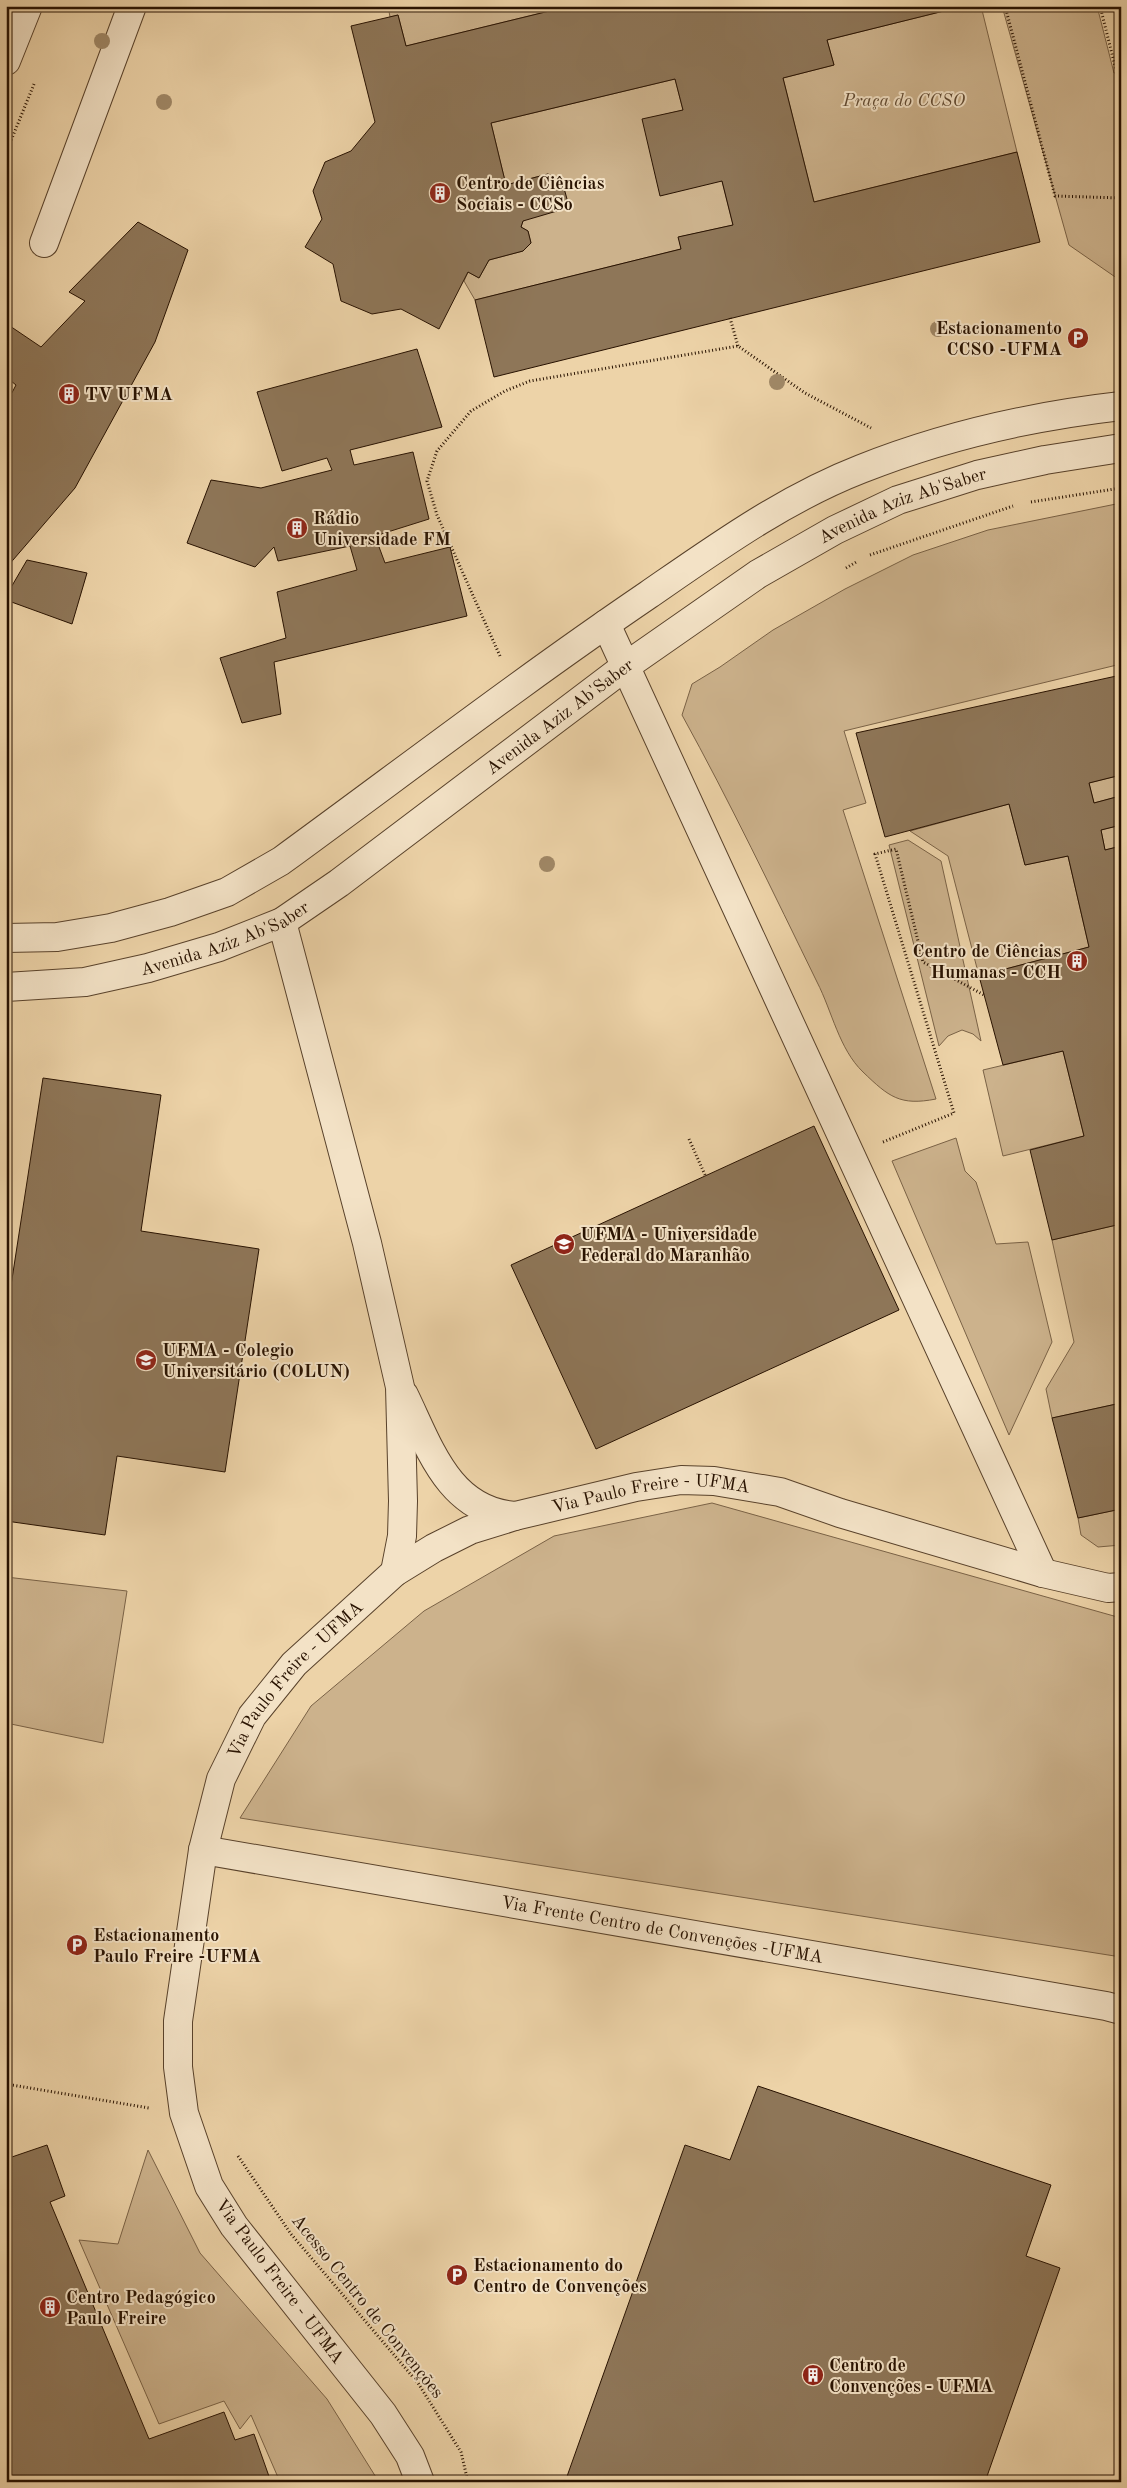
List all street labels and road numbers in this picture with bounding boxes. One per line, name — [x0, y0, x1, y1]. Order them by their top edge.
street label: Avenida Aziz Ab'Saber — [816, 465, 989, 547]
street label: Avenida Aziz Ab'Saber — [483, 655, 637, 778]
street label: Avenida Aziz Ab'Saber — [139, 898, 313, 979]
street label: Via Paulo Freire - UFMA — [550, 1472, 751, 1517]
street label: Via Paulo Freire - UFMA — [225, 1598, 367, 1761]
street label: Via Frente Centro de Convenções -UFMA — [499, 1894, 825, 1967]
street label: Via Paulo Freire - UFMA — [212, 2196, 347, 2367]
street label: Acesso Centro de Convenções — [288, 2212, 447, 2402]

